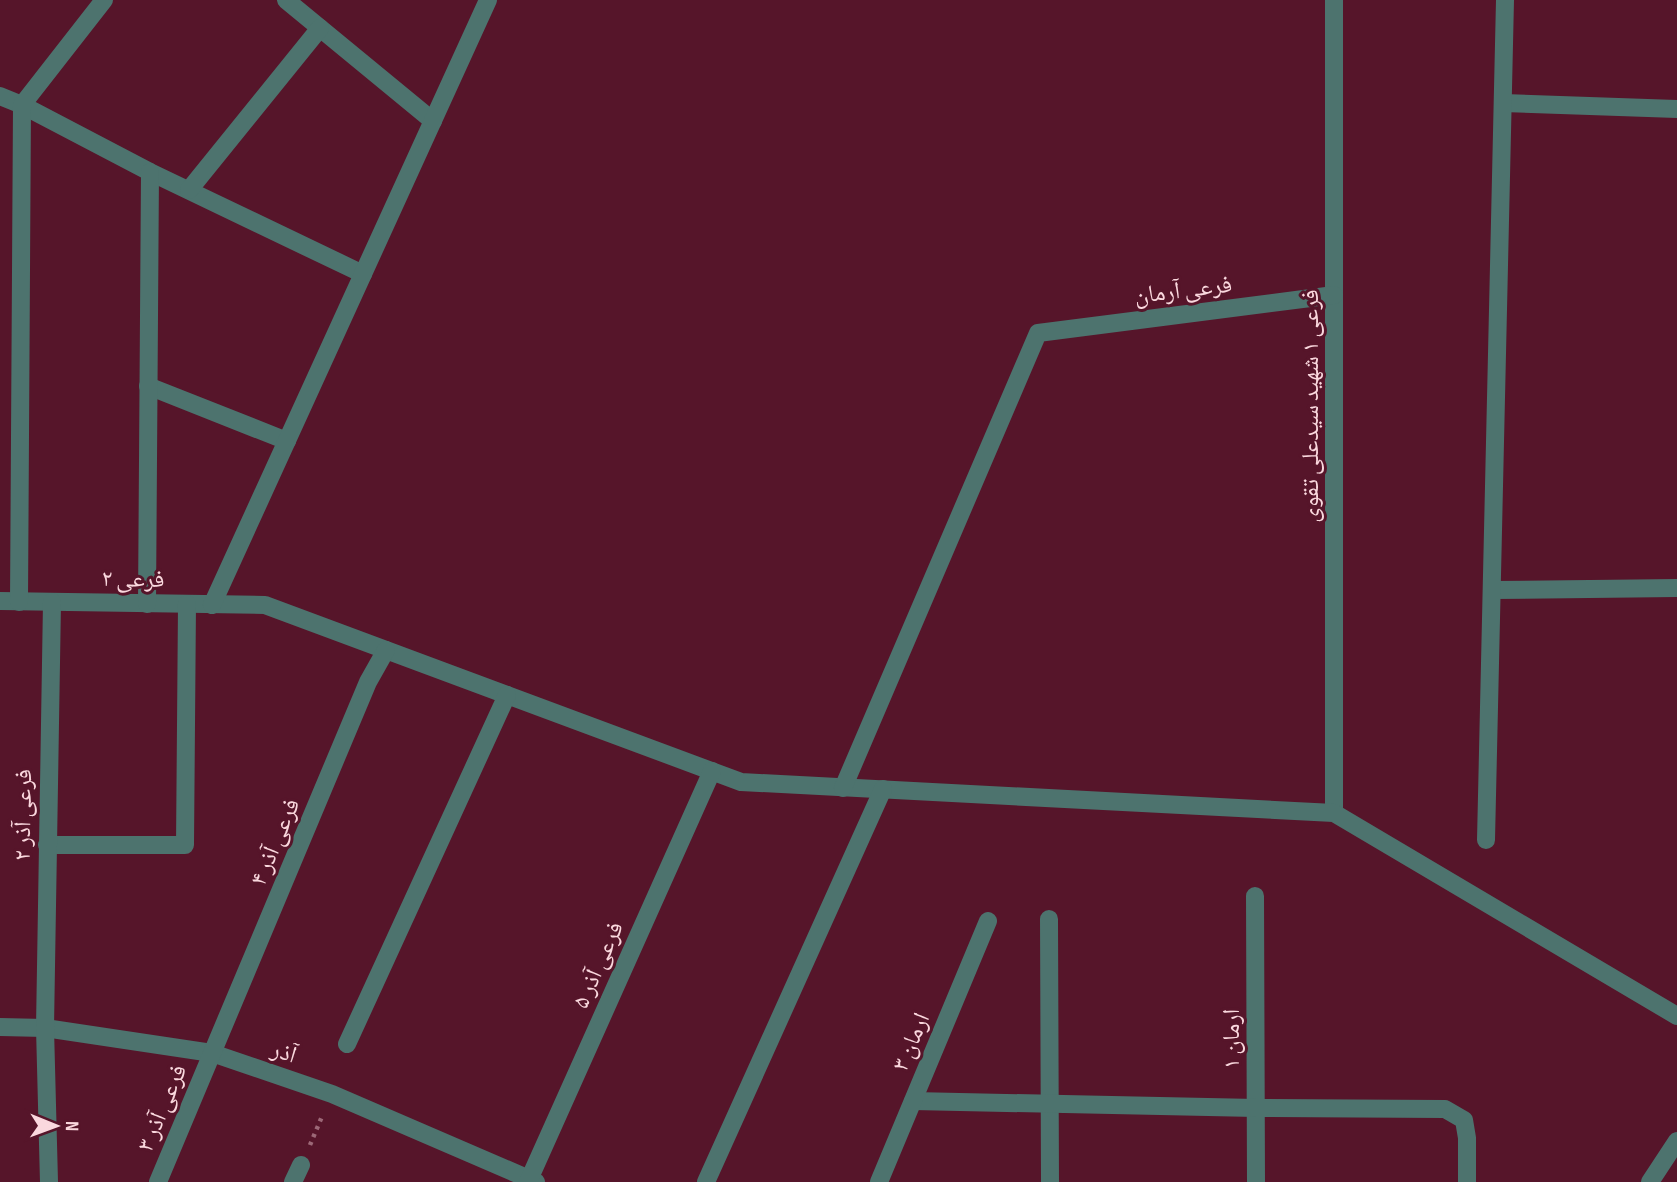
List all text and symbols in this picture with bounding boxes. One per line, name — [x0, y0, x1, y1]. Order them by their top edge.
street label: فرعی آرمان — [1132, 270, 1234, 310]
street label: فرعی ۱ شهید سیدعلی تقوی — [1296, 289, 1325, 523]
street label: فرعی ۲ — [101, 564, 165, 594]
street label: فرعی آذر ۲ — [8, 769, 38, 861]
street label: فرعی آذر ۴ — [244, 794, 306, 890]
street label: فرعی آذر ۵ — [566, 917, 630, 1013]
street label: ارمان ۳ — [886, 1008, 936, 1076]
street label: ارمان ۱ — [1217, 1009, 1246, 1069]
street label: آذر — [267, 1034, 301, 1070]
street label: فرعی آذر ۳ — [131, 1060, 193, 1156]
north arrow — [21, 1091, 91, 1161]
text: N — [60, 1121, 83, 1132]

